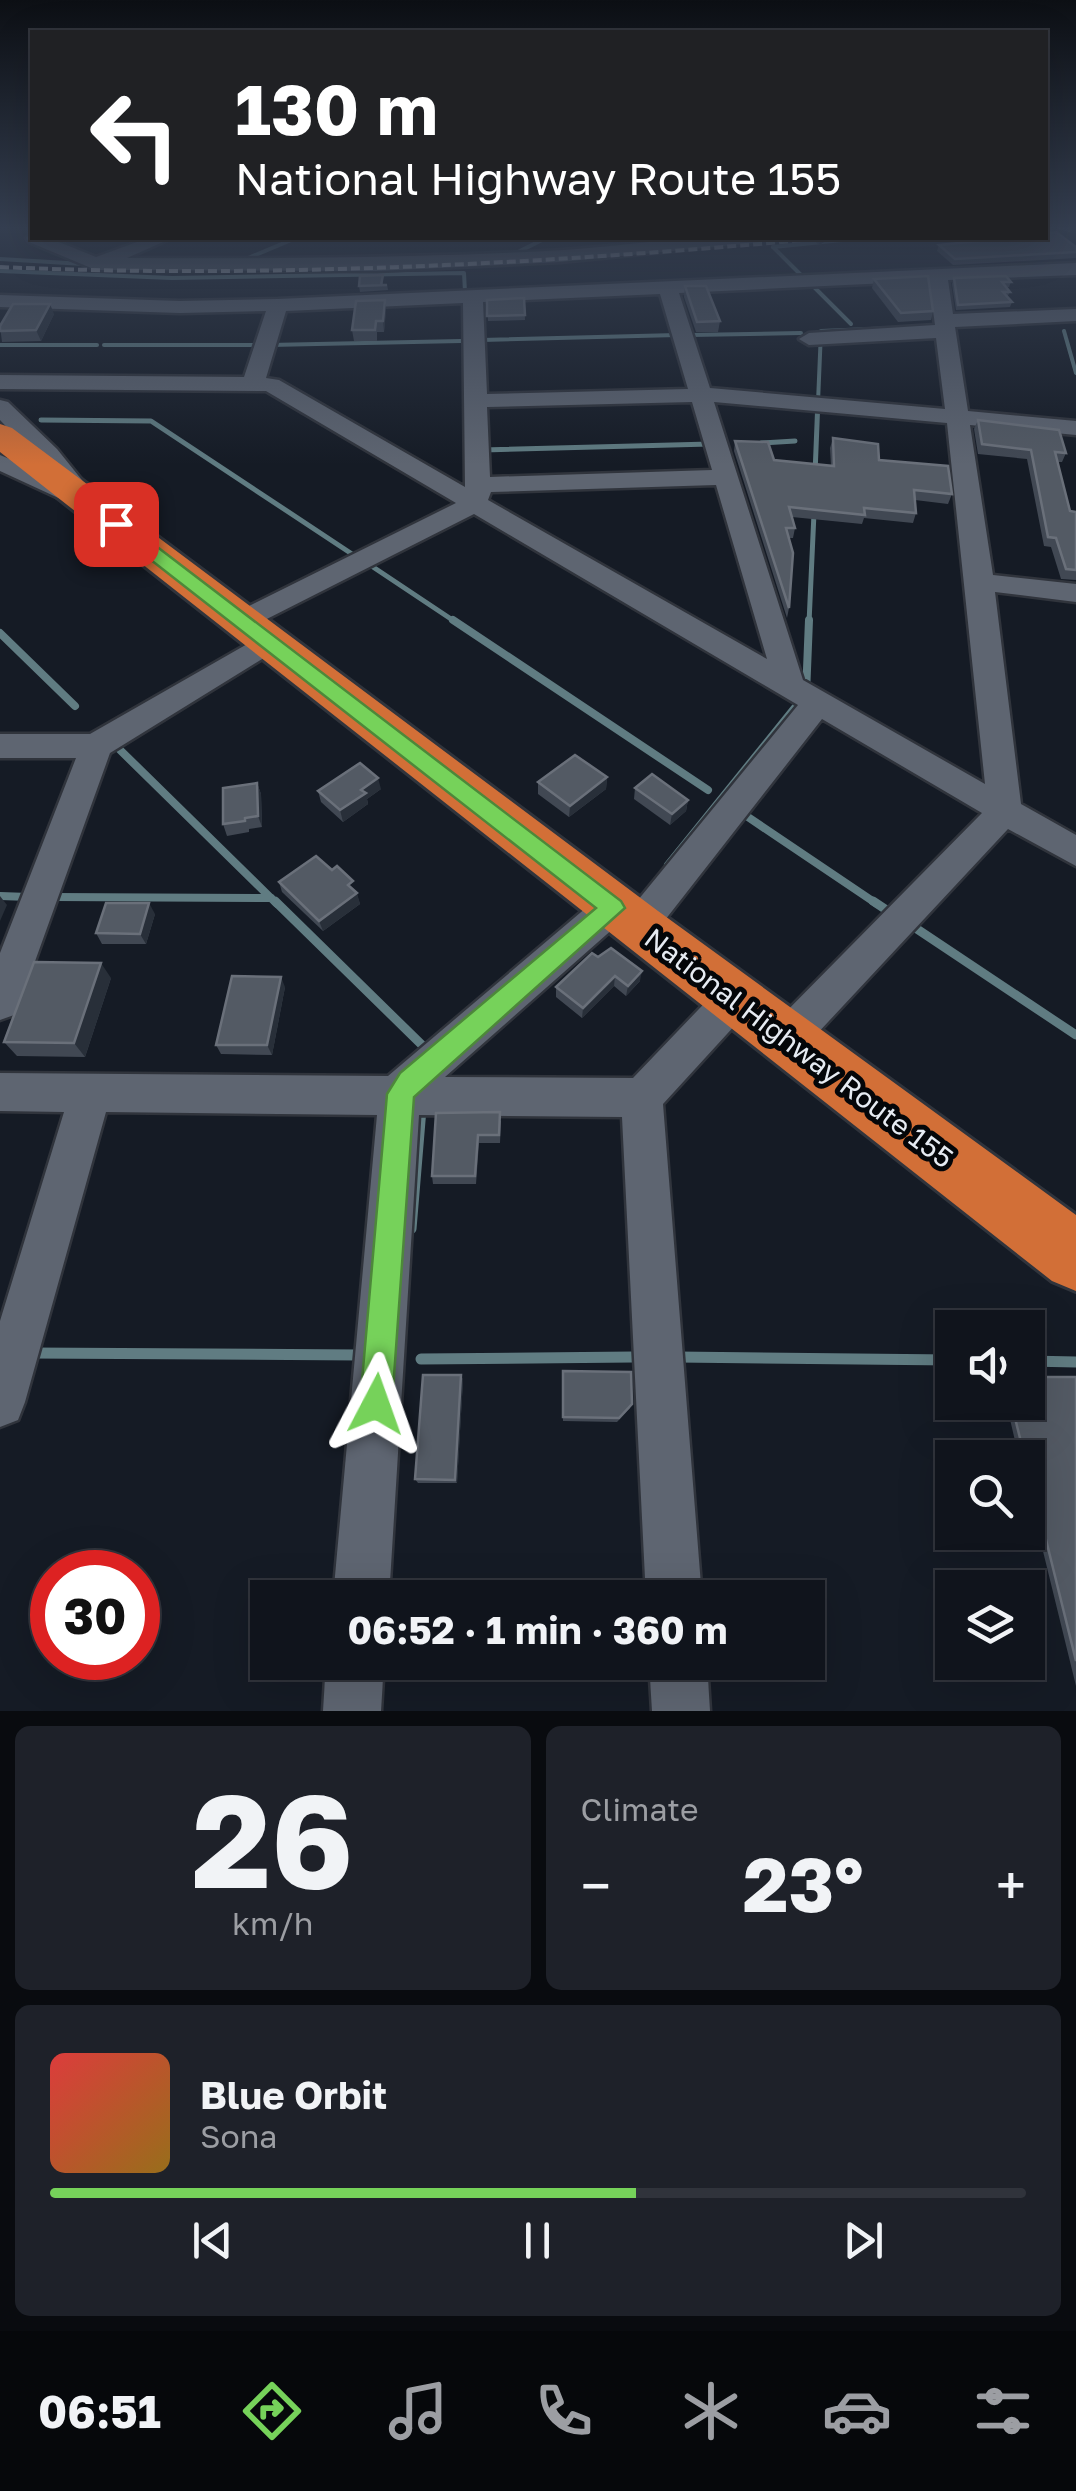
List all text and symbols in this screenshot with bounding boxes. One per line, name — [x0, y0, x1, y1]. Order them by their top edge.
text: 130 m — [235, 66, 438, 150]
icon: left — [70, 70, 200, 200]
text: National Highway Route 155 — [235, 151, 841, 205]
pin — [74, 482, 159, 567]
icon: arrive — [89, 497, 144, 552]
street label: National Highway Route 155 — [639, 921, 960, 1174]
map controls — [935, 1310, 1045, 1680]
button: sound — [935, 1310, 1045, 1420]
position arrow — [324, 1352, 428, 1456]
button: search — [935, 1440, 1045, 1550]
speed limit sign: 30 — [30, 1550, 160, 1680]
button: layers — [935, 1570, 1045, 1680]
text: 06:52 · 1 min · 360 m — [347, 1607, 728, 1652]
text: 26 — [192, 1761, 354, 1917]
text: Climate — [581, 1790, 699, 1828]
text: 23° — [743, 1838, 864, 1929]
text: − — [581, 1852, 611, 1918]
text: + — [996, 1852, 1026, 1918]
text: km/h — [232, 1904, 313, 1942]
text: Blue Orbit — [200, 2072, 387, 2117]
text: Sona — [200, 2117, 277, 2155]
icon: previous — [185, 2213, 240, 2268]
icon: pause — [510, 2213, 565, 2268]
icon: next — [836, 2213, 891, 2268]
icon: directions — [237, 2376, 307, 2446]
icon: music — [383, 2376, 453, 2446]
icon: phone — [529, 2376, 599, 2446]
icon: climate — [676, 2376, 746, 2446]
icon: car — [822, 2376, 892, 2446]
icon: filters — [968, 2376, 1038, 2446]
text: 06:51 — [38, 2384, 161, 2438]

